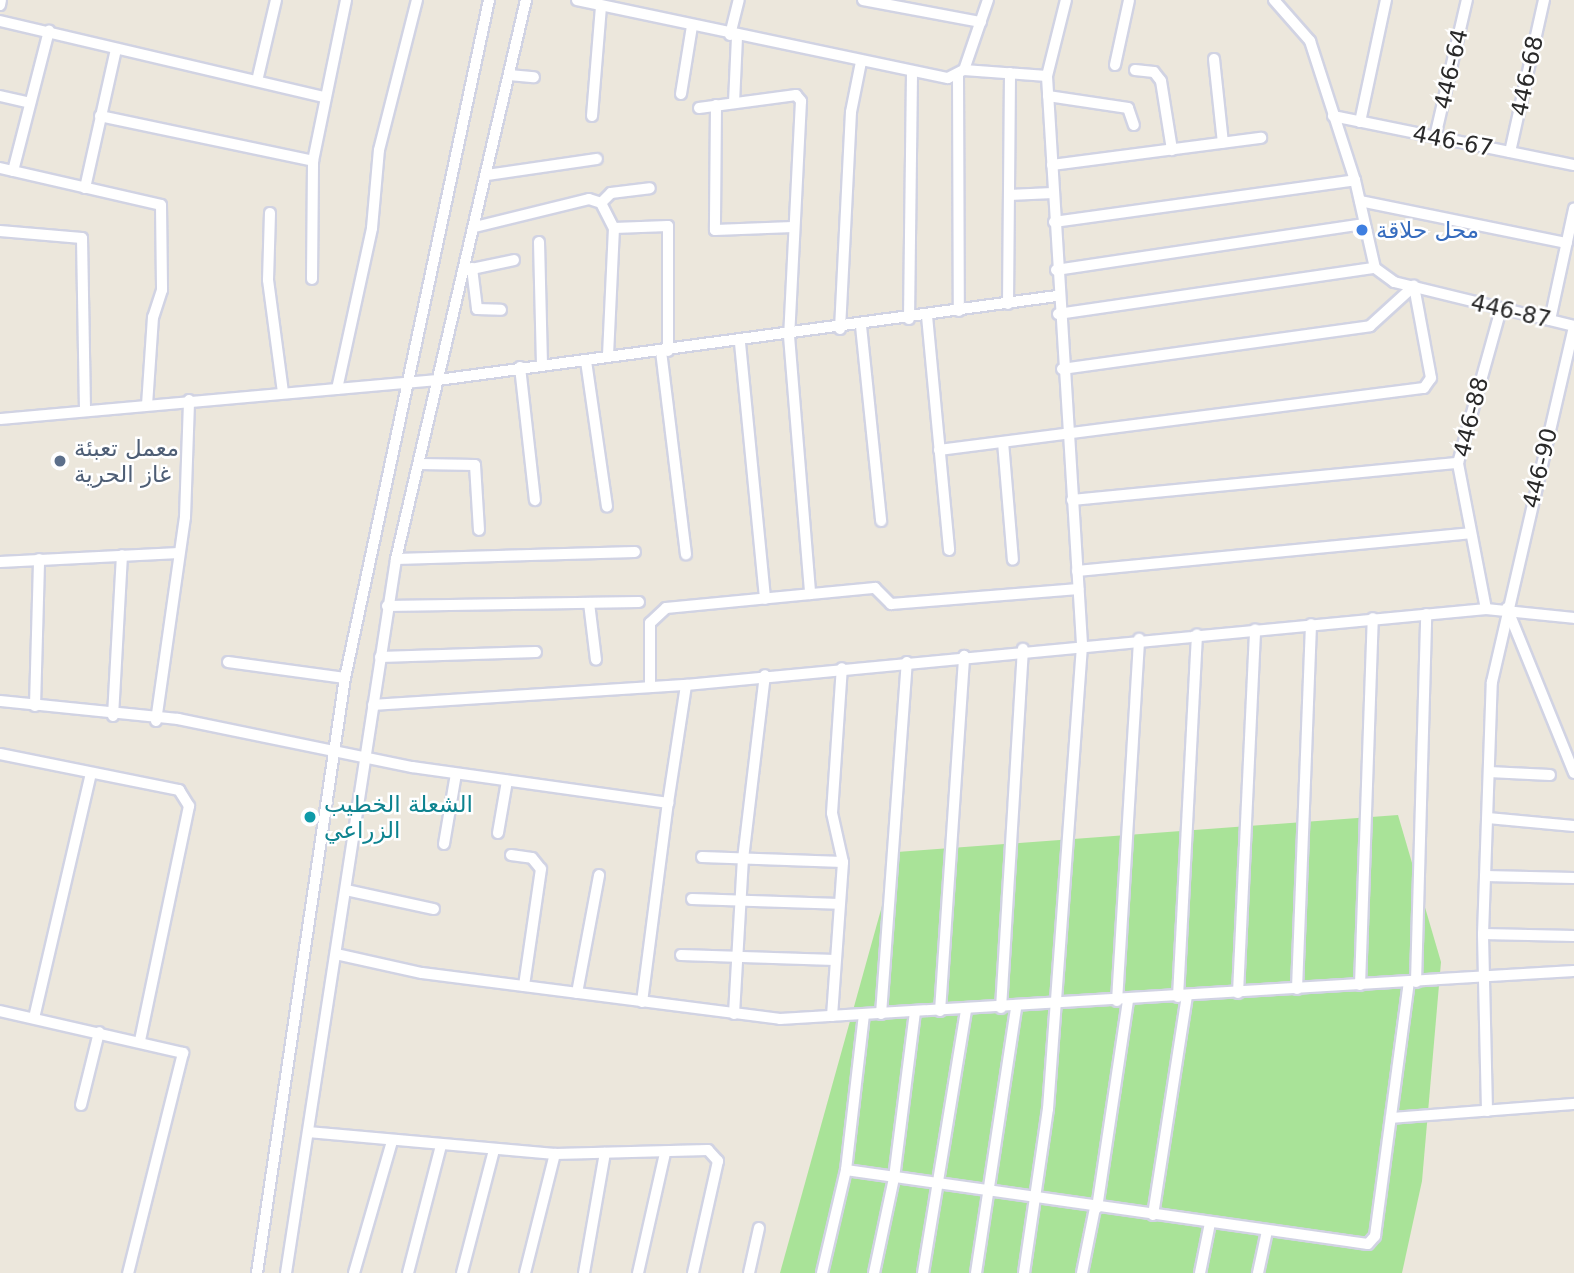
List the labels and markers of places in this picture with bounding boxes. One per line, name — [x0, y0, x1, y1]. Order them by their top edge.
place label: محل حلاقة — [1376, 216, 1479, 244]
marker: محل حلاقة — [1354, 222, 1370, 238]
place label: معمل تعبئة غاز الحرية — [74, 434, 179, 488]
marker: معمل تعبئة غاز الحرية — [52, 453, 68, 469]
place label: الشعلة الخطيب الزراعي — [324, 790, 473, 844]
marker: الشعلة الخطيب الزراعي — [302, 809, 318, 825]

